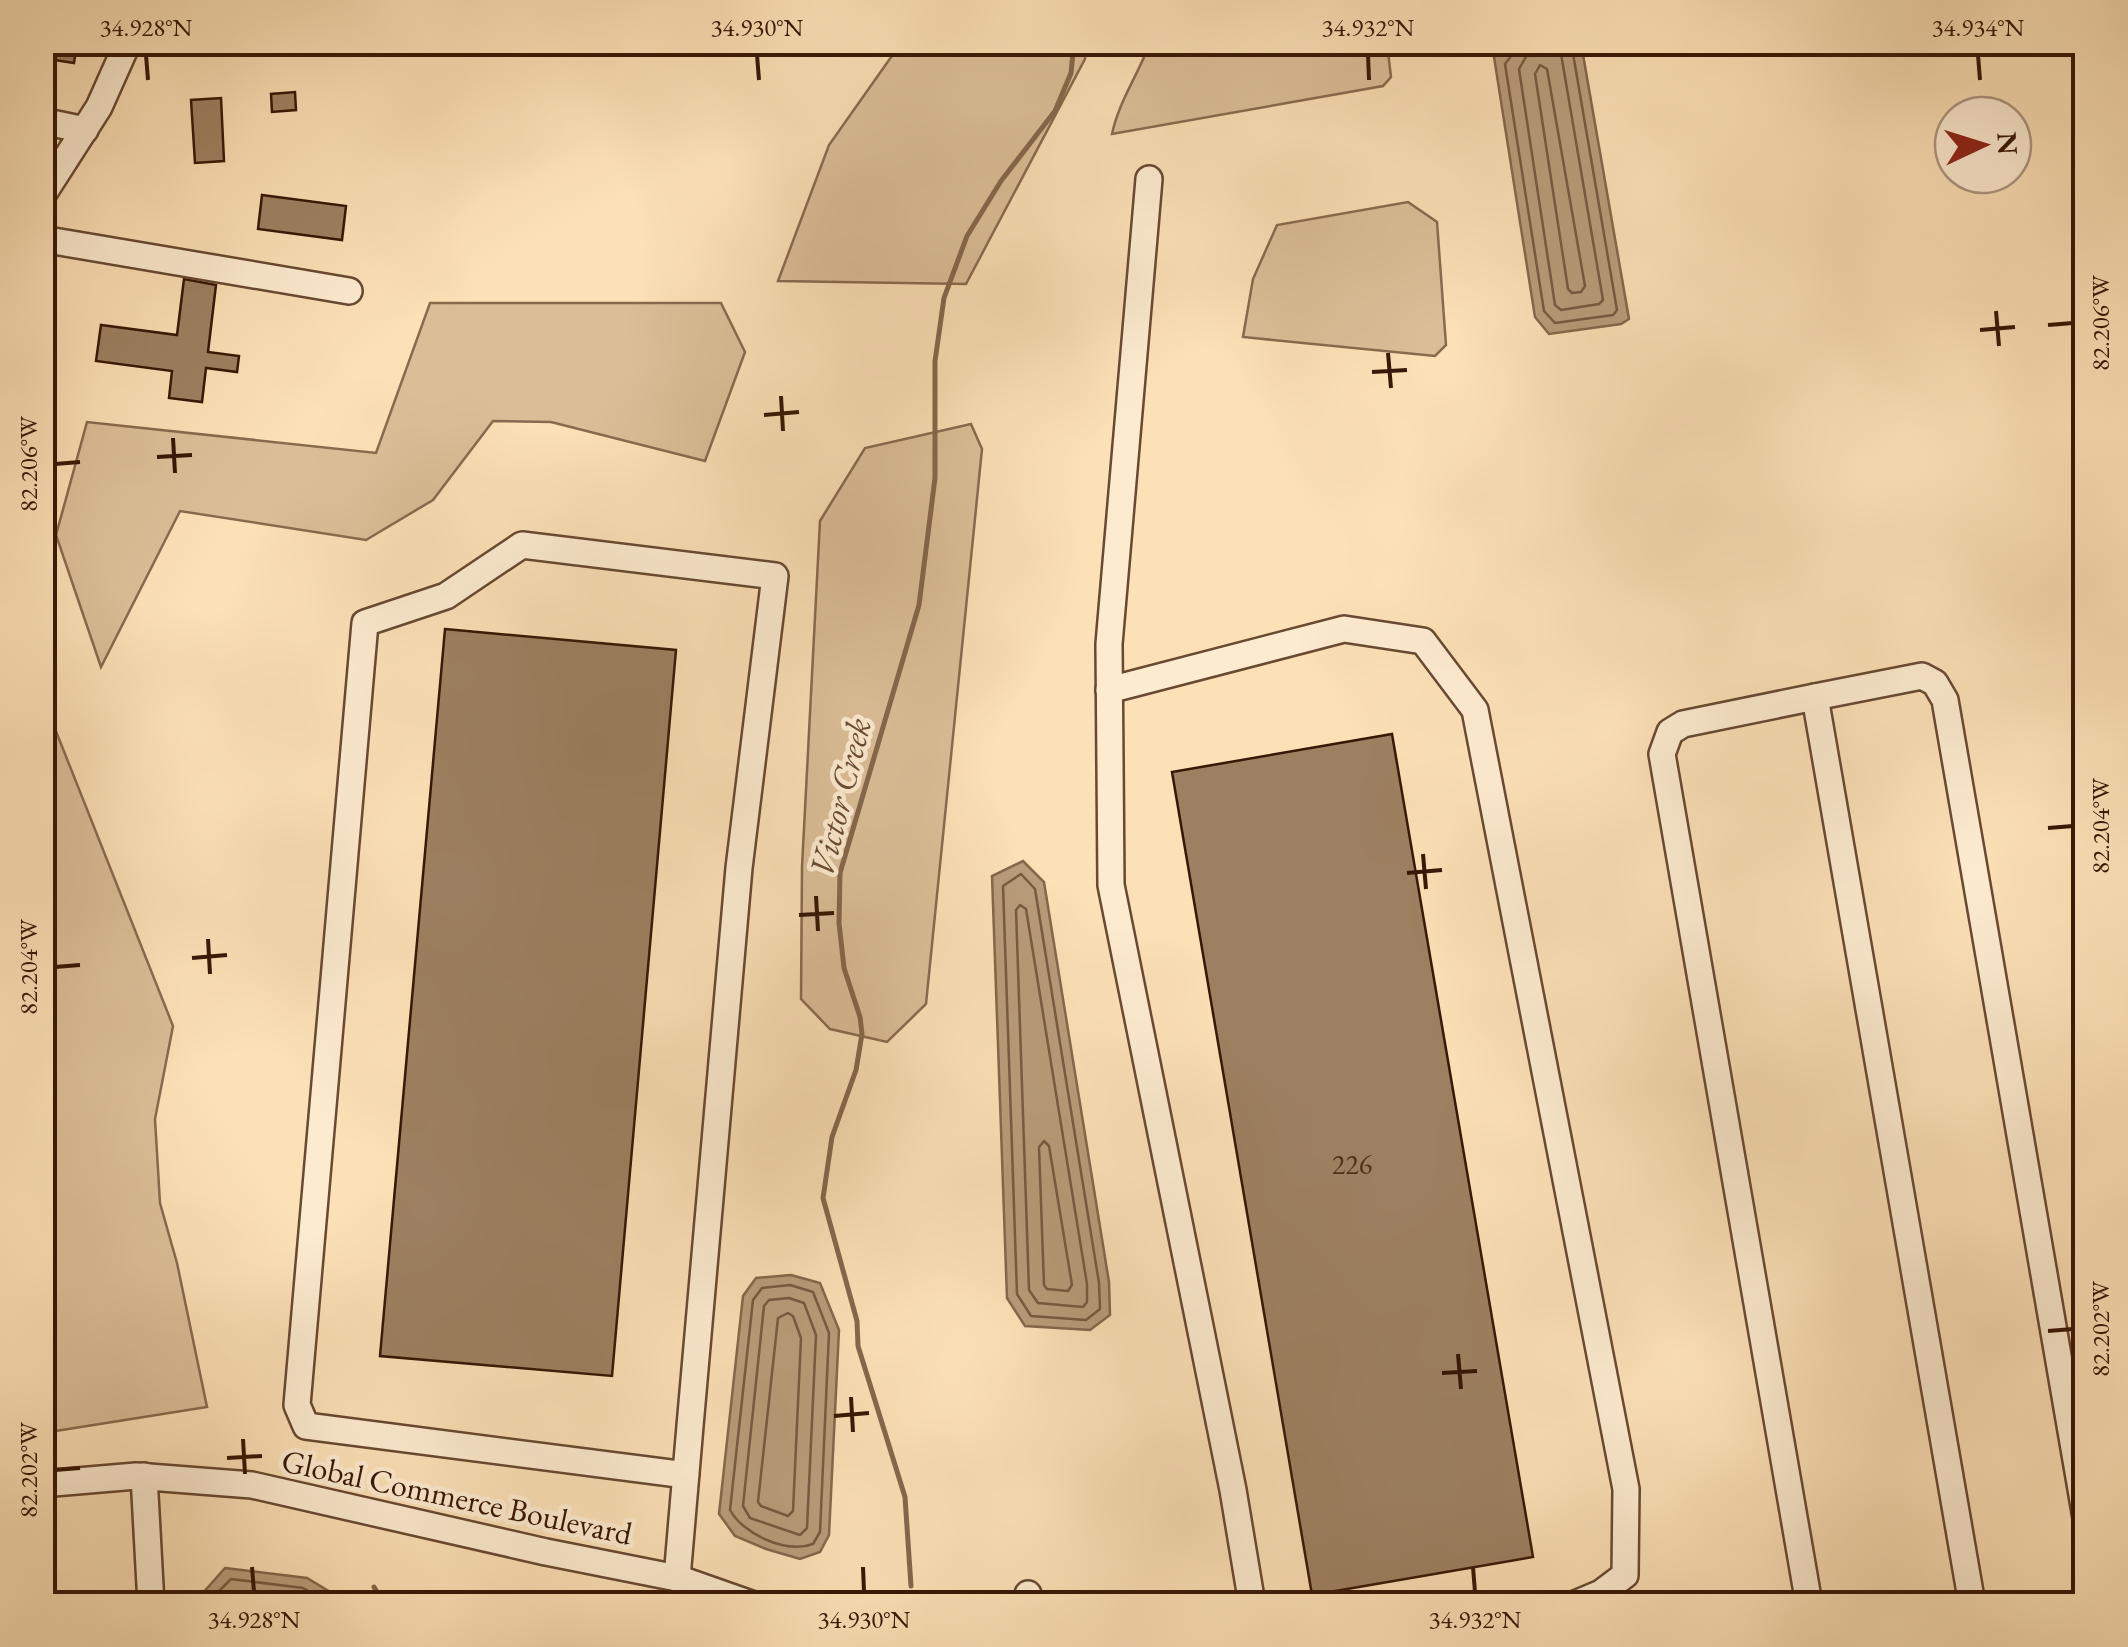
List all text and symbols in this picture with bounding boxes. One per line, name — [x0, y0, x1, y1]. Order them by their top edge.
text: 34.928°N — [100, 11, 193, 43]
text: 34.930°N — [711, 11, 804, 43]
text: 34.932°N — [1322, 11, 1415, 43]
text: 34.934°N — [1932, 11, 2025, 43]
north arrow — [1933, 95, 2033, 195]
text: N — [1989, 131, 2027, 156]
text: 82.206°W — [2084, 274, 2116, 371]
text: 82.206°W — [12, 415, 44, 512]
water label: Victor Creek — [798, 713, 881, 881]
text: 82.204°W — [2084, 777, 2116, 874]
text: 82.204°W — [12, 918, 44, 1015]
house number: 226 — [1332, 1146, 1372, 1182]
text: 82.202°W — [2084, 1280, 2116, 1377]
text: 82.202°W — [12, 1421, 44, 1518]
street label: Global Commerce Boulevard — [278, 1439, 637, 1555]
text: 34.928°N — [208, 1603, 301, 1635]
text: 34.930°N — [818, 1603, 911, 1635]
text: 34.932°N — [1429, 1603, 1522, 1635]

